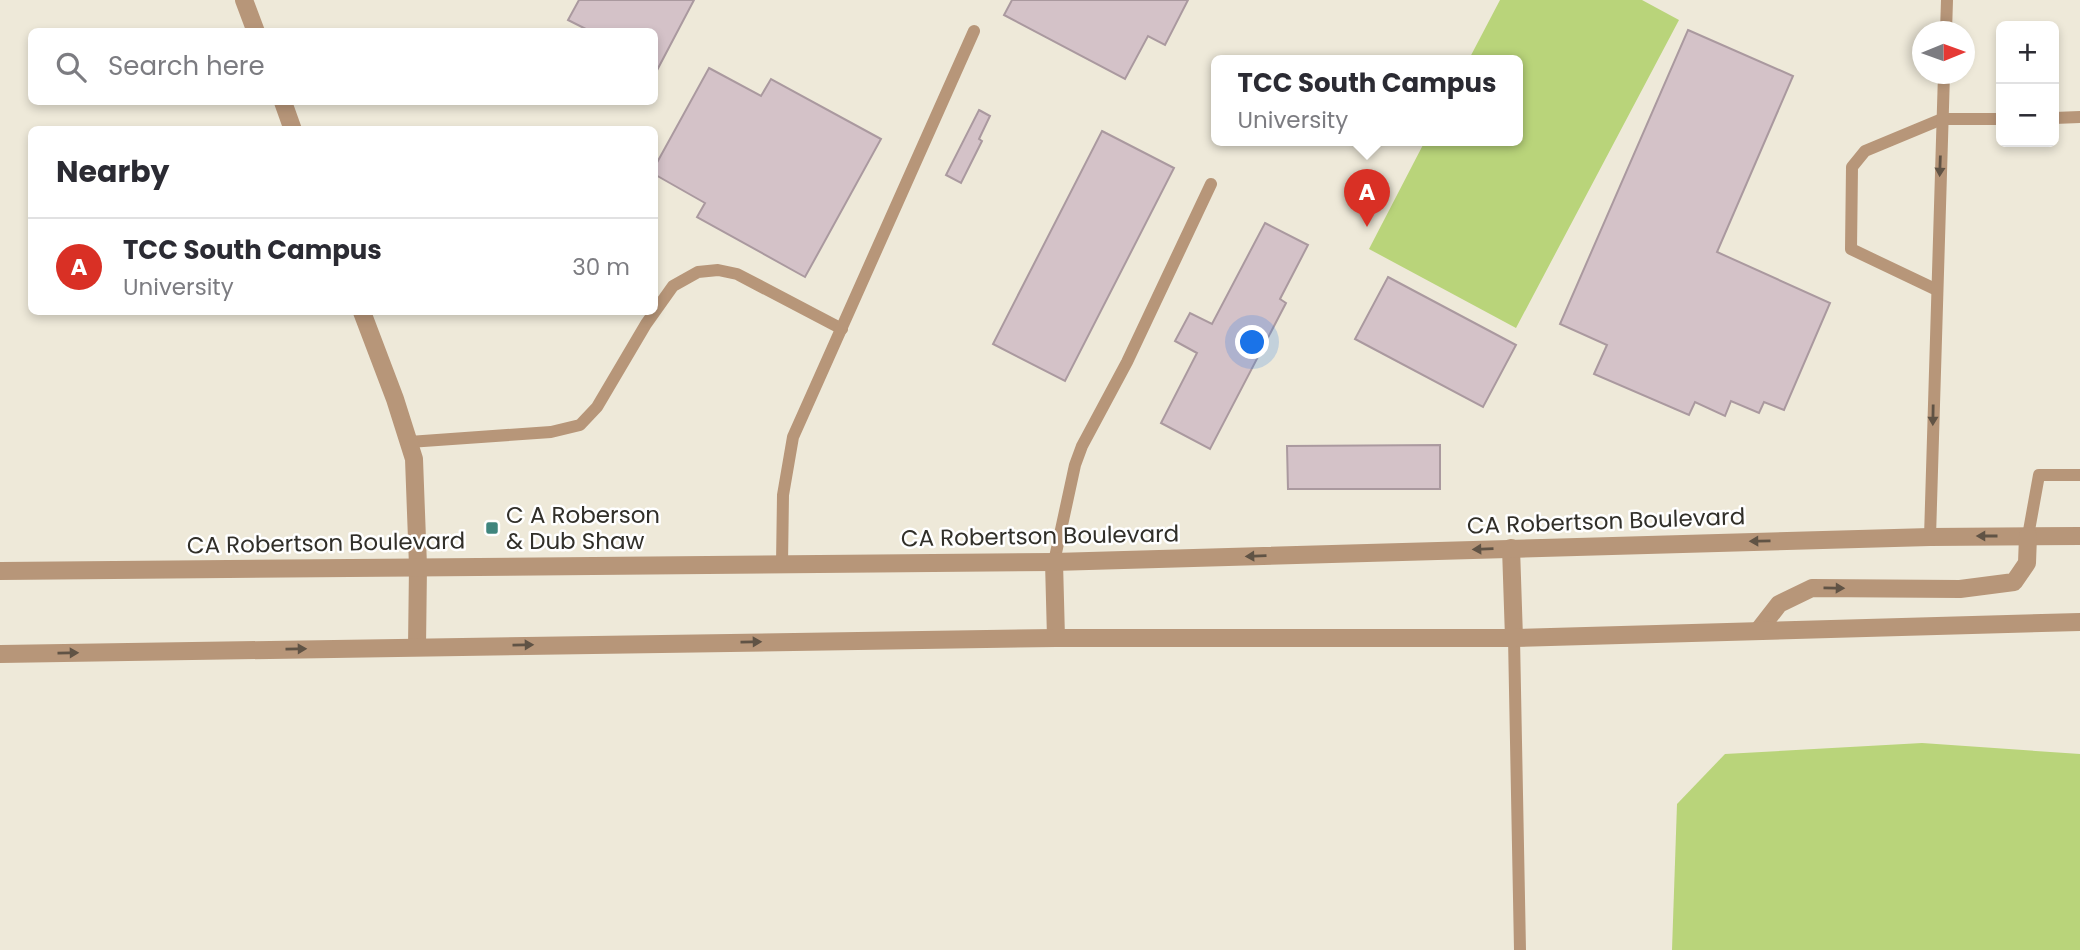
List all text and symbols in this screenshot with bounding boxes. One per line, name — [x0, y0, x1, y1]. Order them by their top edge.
north arrow — [1912, 21, 1975, 84]
map controls — [1996, 21, 2059, 147]
button: + — [1996, 21, 2059, 84]
search box — [28, 28, 658, 105]
icon: search — [52, 48, 90, 86]
text: Search here — [108, 48, 265, 84]
popup — [1211, 55, 1523, 146]
text: TCC South Campus — [1238, 65, 1496, 101]
button: − — [1996, 84, 2059, 147]
text: University — [1238, 104, 1348, 136]
text: Nearby — [56, 150, 170, 193]
one-way arrow — [1935, 155, 1946, 177]
pin: A — [1344, 169, 1390, 227]
text: TCC South Campus — [123, 232, 382, 268]
text: A — [71, 251, 87, 283]
text: 30 m — [572, 251, 630, 283]
text: University — [123, 271, 234, 303]
your location — [1235, 325, 1269, 359]
one-way arrow — [1928, 404, 1939, 426]
place label: C A Roberson & Dub Shaw — [506, 499, 660, 557]
street label: CA Robertson Boulevard — [1466, 500, 1746, 542]
street label: CA Robertson Boulevard — [900, 518, 1180, 554]
marker: C A Roberson & Dub Shaw — [484, 520, 500, 536]
street label: CA Robertson Boulevard — [186, 525, 466, 561]
one-way arrow — [1976, 530, 1998, 542]
one-way arrow — [1749, 536, 1771, 547]
one-way arrow — [1472, 543, 1494, 554]
one-way arrow — [1245, 550, 1267, 561]
one-way arrow — [1823, 582, 1845, 594]
one-way arrow — [740, 636, 762, 648]
one-way arrow — [512, 639, 534, 651]
one-way arrow — [285, 643, 307, 655]
one-way arrow — [57, 647, 79, 659]

